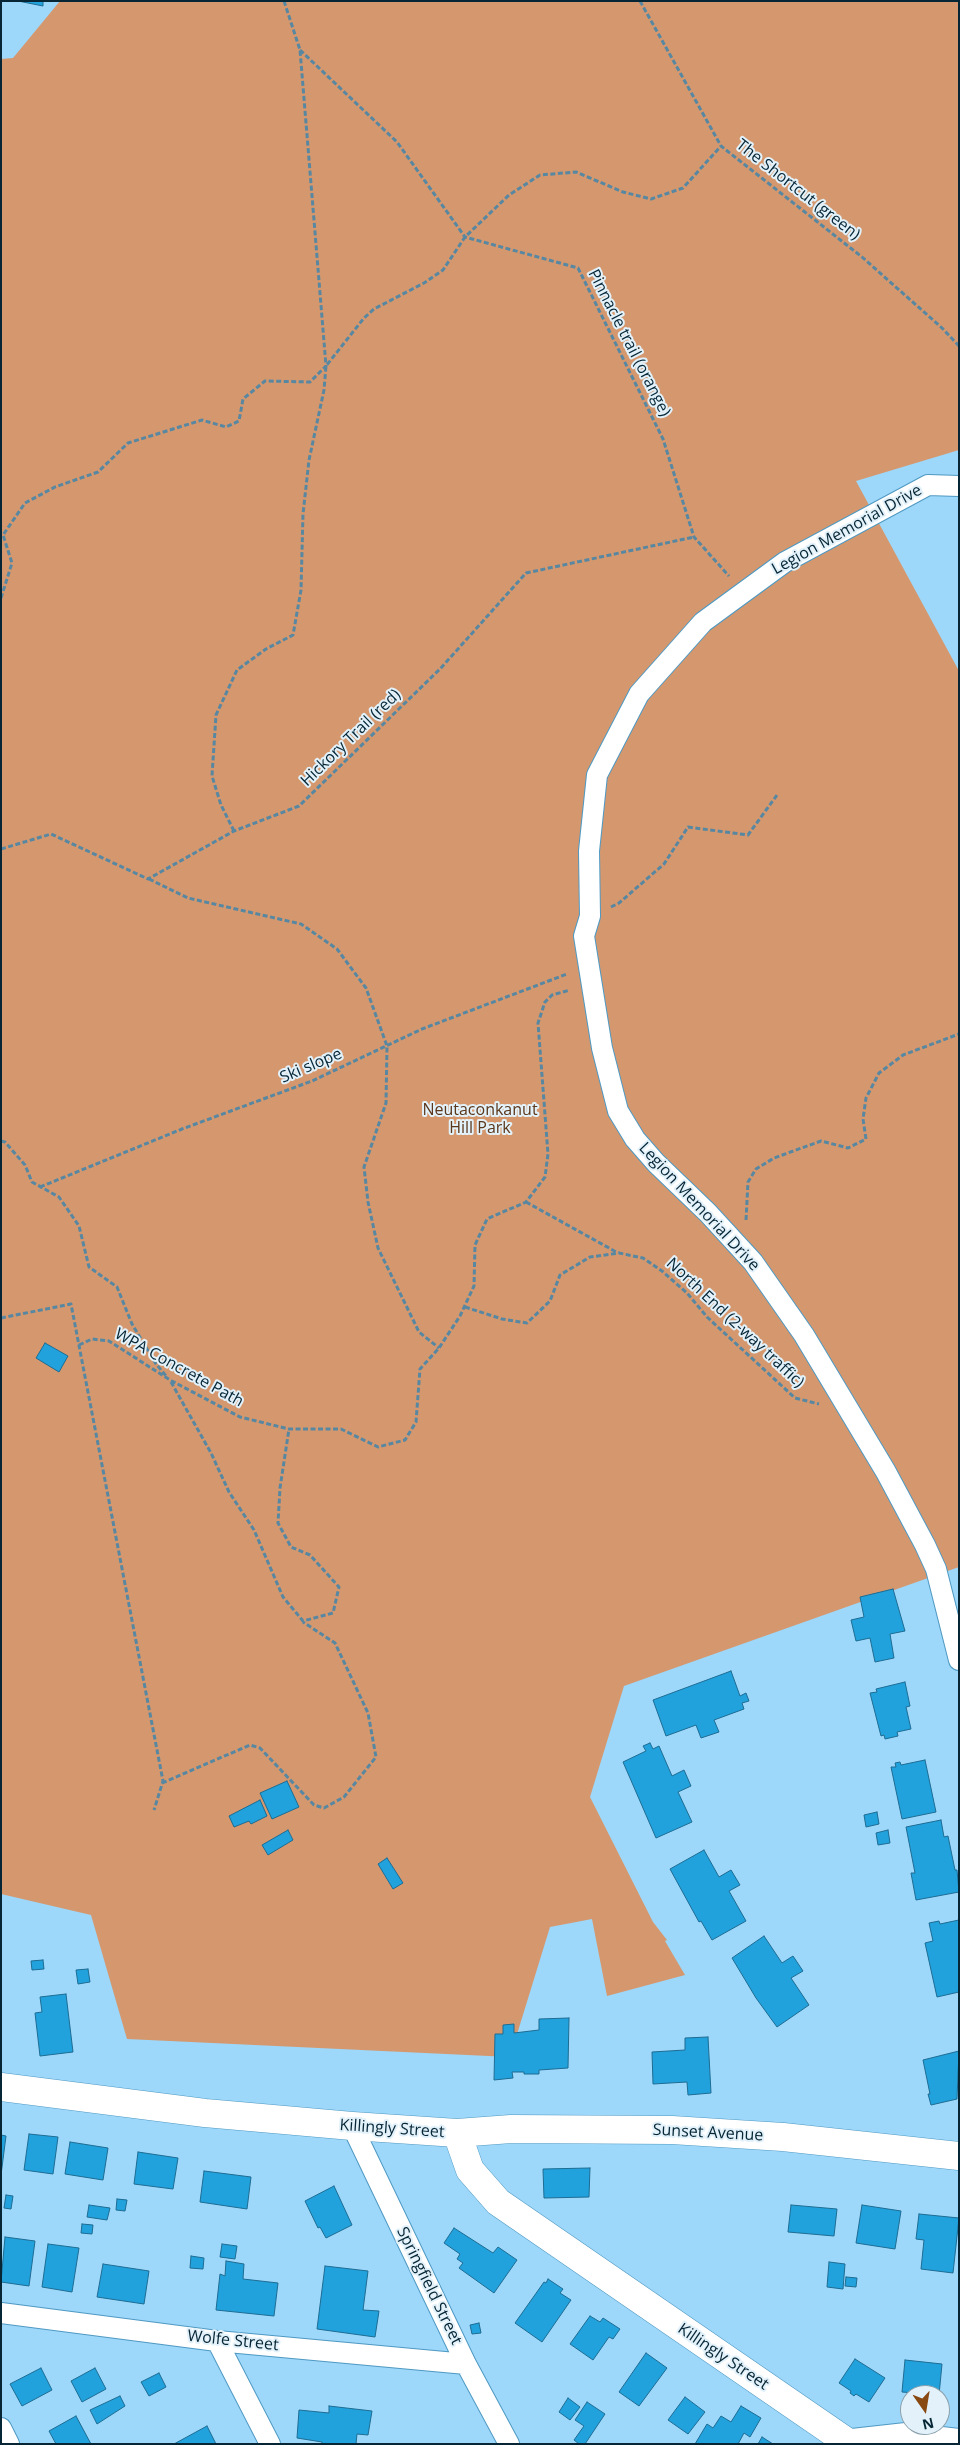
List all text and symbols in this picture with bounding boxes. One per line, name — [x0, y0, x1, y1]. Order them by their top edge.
street label: The Shortcut (green) — [732, 136, 864, 244]
street label: Pinnacle trail (orange) — [584, 266, 674, 420]
street label: Legion Memorial Drive — [769, 481, 925, 579]
street label: Hickory Trail (red) — [297, 685, 405, 791]
street label: Ski slope — [277, 1044, 345, 1088]
park label: Neutaconkanut Hill Park — [422, 1100, 538, 1138]
street label: Legion Memorial Drive — [635, 1139, 763, 1275]
street label: North End (2-way traffic) — [662, 1254, 808, 1392]
street label: WPA Concrete Path — [111, 1325, 247, 1411]
street label: Killingly Street — [339, 2116, 445, 2142]
street label: Sunset Avenue — [652, 2121, 764, 2145]
street label: Springfield Street — [392, 2224, 466, 2348]
street label: Killingly Street — [674, 2320, 772, 2394]
street label: Wolfe Street — [186, 2327, 280, 2355]
north arrow — [900, 2385, 950, 2435]
text: N — [921, 2414, 936, 2435]

